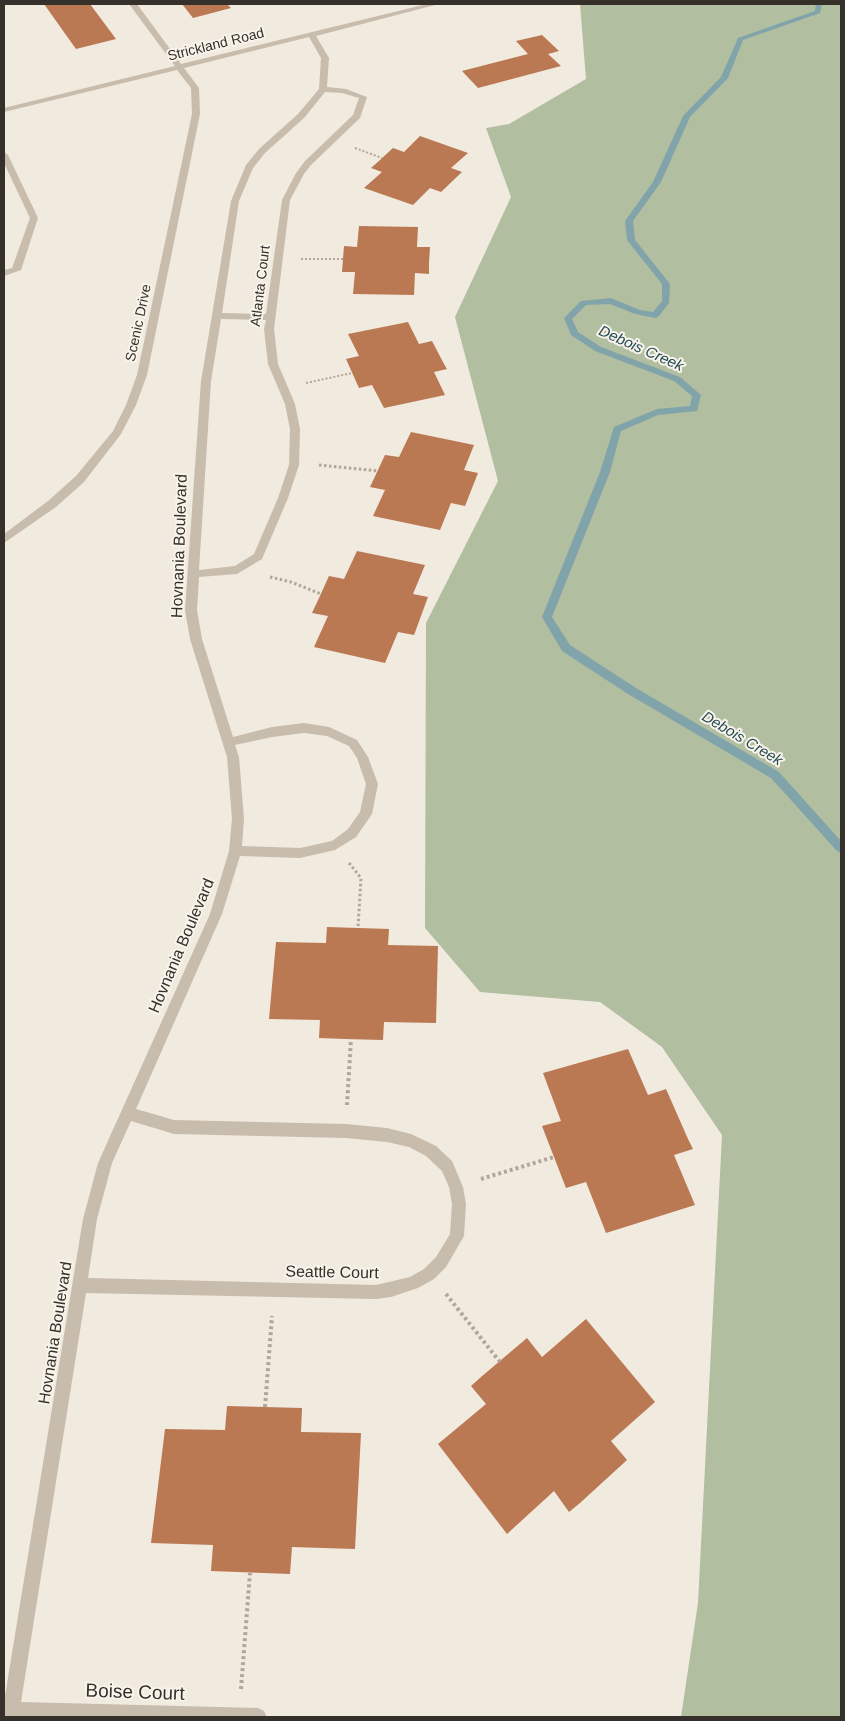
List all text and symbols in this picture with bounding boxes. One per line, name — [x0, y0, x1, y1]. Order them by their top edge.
street label: Strickland Road — [166, 25, 266, 65]
street label: Atlanta Court — [248, 244, 274, 328]
street label: Scenic Drive — [123, 283, 155, 363]
water label: Debois Creek — [596, 322, 686, 376]
street label: Hovnania Boulevard — [168, 474, 192, 618]
water label: Debois Creek — [698, 708, 786, 770]
street label: Hovnania Boulevard — [145, 876, 219, 1016]
street label: Hovnania Boulevard — [35, 1260, 77, 1406]
street label: Seattle Court — [285, 1263, 379, 1283]
street label: Boise Court — [85, 1680, 185, 1706]

